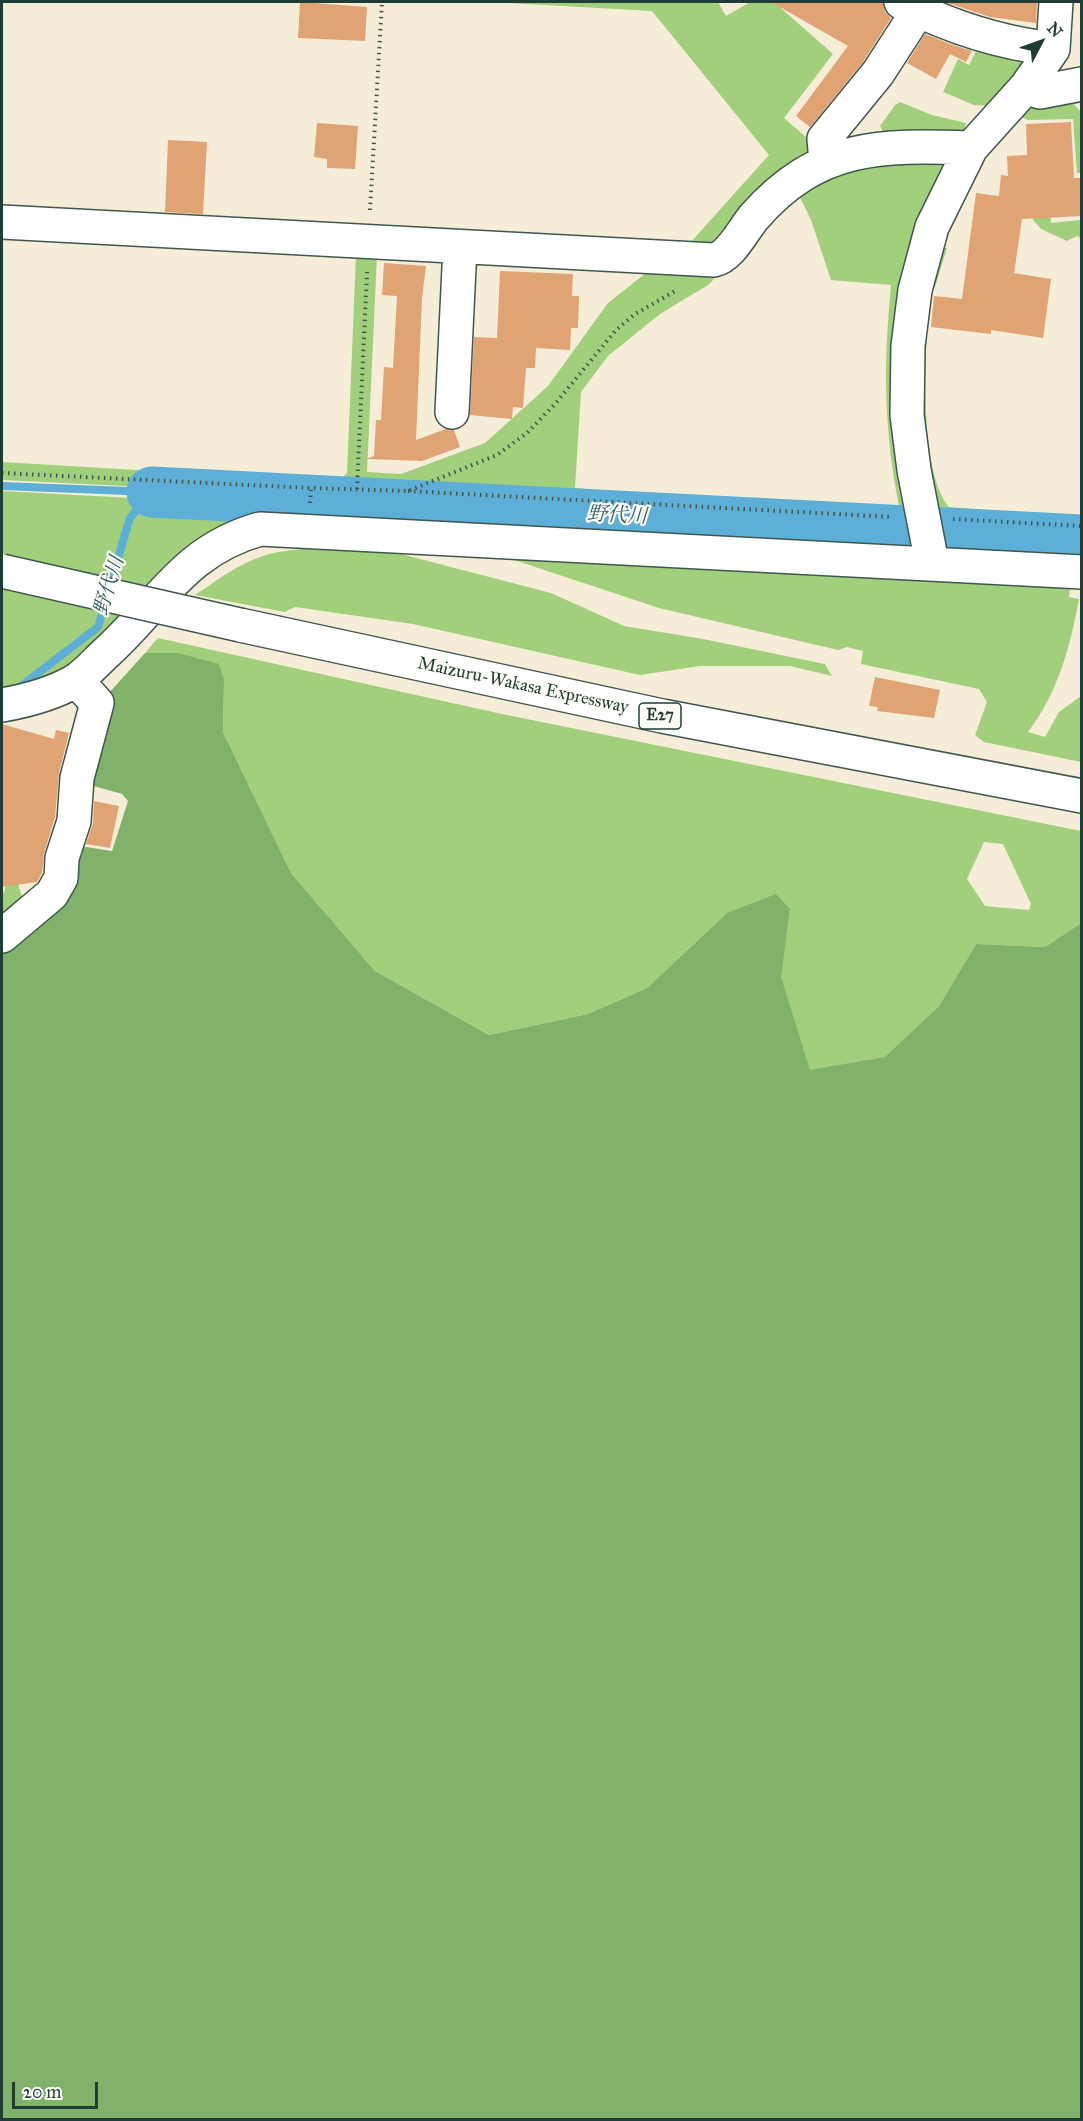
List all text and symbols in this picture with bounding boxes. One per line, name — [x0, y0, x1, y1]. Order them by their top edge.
north arrow — [1011, 12, 1071, 72]
text: N — [1043, 19, 1067, 41]
water label: 野代川 — [586, 502, 648, 530]
water label: 野代川 — [90, 554, 130, 618]
street label: Maizuru-Wakasa Expressway — [415, 653, 631, 719]
road number: E27 — [639, 703, 681, 729]
scale bar — [15, 2070, 100, 2108]
text: 20 m — [23, 2081, 61, 2103]

